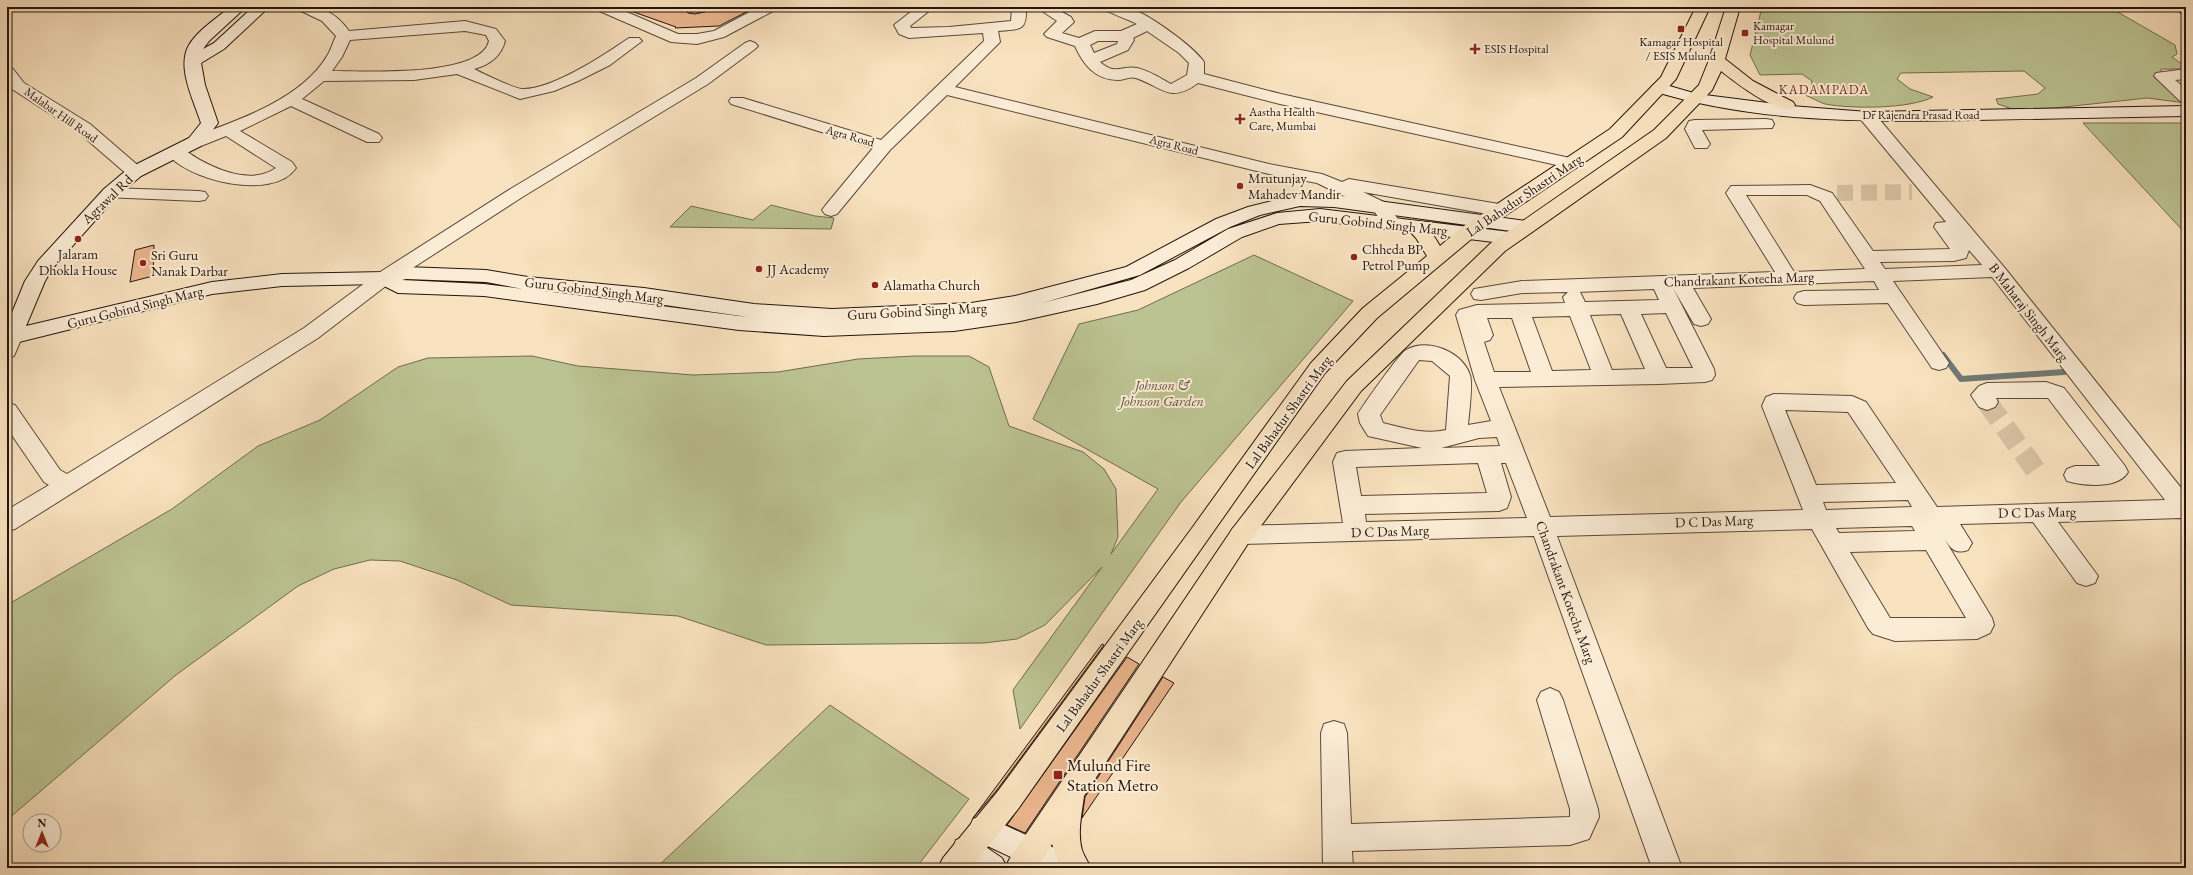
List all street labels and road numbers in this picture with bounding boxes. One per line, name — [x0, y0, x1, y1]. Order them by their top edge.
street label: Malabar Hill Road — [21, 84, 102, 147]
street label: Dr Rajendra Prasad Road — [1862, 107, 1981, 123]
street label: Agra Road — [823, 121, 877, 151]
street label: Agra Road — [1147, 131, 1201, 159]
street label: Lal Bahadur Shastri Marg — [1462, 149, 1586, 241]
street label: Agrawal Rd — [77, 170, 137, 228]
street label: Guru Gobind Singh Marg — [1308, 207, 1449, 239]
street label: B Maharaj Singh Marg — [1985, 259, 2074, 366]
street label: Chandrakant Kotecha Marg — [1664, 267, 1815, 291]
street label: Guru Gobind Singh Marg — [524, 273, 665, 308]
street label: Guru Gobind Singh Marg — [65, 281, 206, 333]
street label: Guru Gobind Singh Marg — [847, 298, 988, 324]
street label: Lal Bahadur Shastri Marg — [1241, 351, 1336, 472]
street label: D C Das Marg — [1998, 502, 2077, 522]
street label: D C Das Marg — [1675, 511, 1754, 531]
street label: Chandrakant Kotecha Marg — [1532, 518, 1600, 667]
street label: D C Das Marg — [1351, 521, 1430, 541]
street label: Lal Bahadur Shastri Marg — [1052, 614, 1147, 735]

